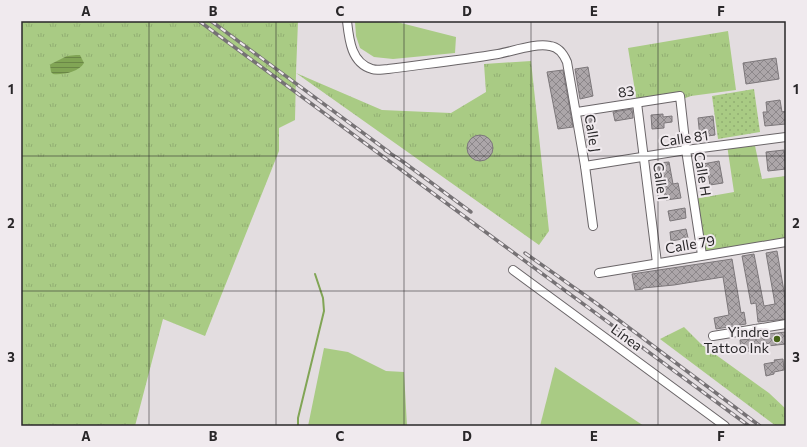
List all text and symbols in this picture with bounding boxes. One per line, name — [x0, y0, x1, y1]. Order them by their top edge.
text: A — [81, 3, 91, 19]
text: B — [209, 3, 218, 19]
text: C — [336, 3, 345, 19]
text: D — [462, 3, 472, 19]
text: E — [590, 3, 598, 19]
text: F — [717, 3, 725, 19]
text: 1 — [8, 81, 14, 97]
street label: 83 — [617, 81, 635, 101]
text: 1 — [793, 81, 799, 97]
street label: Calle J — [582, 113, 604, 153]
street label: Calle 81 — [659, 126, 709, 150]
street label: Calle H — [691, 151, 715, 197]
street label: Calle I — [650, 161, 672, 201]
text: 2 — [7, 215, 15, 231]
text: 2 — [792, 215, 800, 231]
street label: Calle 79 — [664, 231, 716, 257]
street label: Línea — [608, 320, 646, 354]
place label: Yindre Tattoo Ink — [704, 323, 769, 356]
marker: Yindre Tattoo Ink — [772, 334, 782, 344]
text: 3 — [7, 349, 15, 365]
text: 3 — [792, 349, 800, 365]
text: A — [81, 428, 91, 444]
text: B — [209, 428, 218, 444]
text: C — [336, 428, 345, 444]
text: D — [462, 428, 472, 444]
text: E — [590, 428, 598, 444]
text: F — [717, 428, 725, 444]

